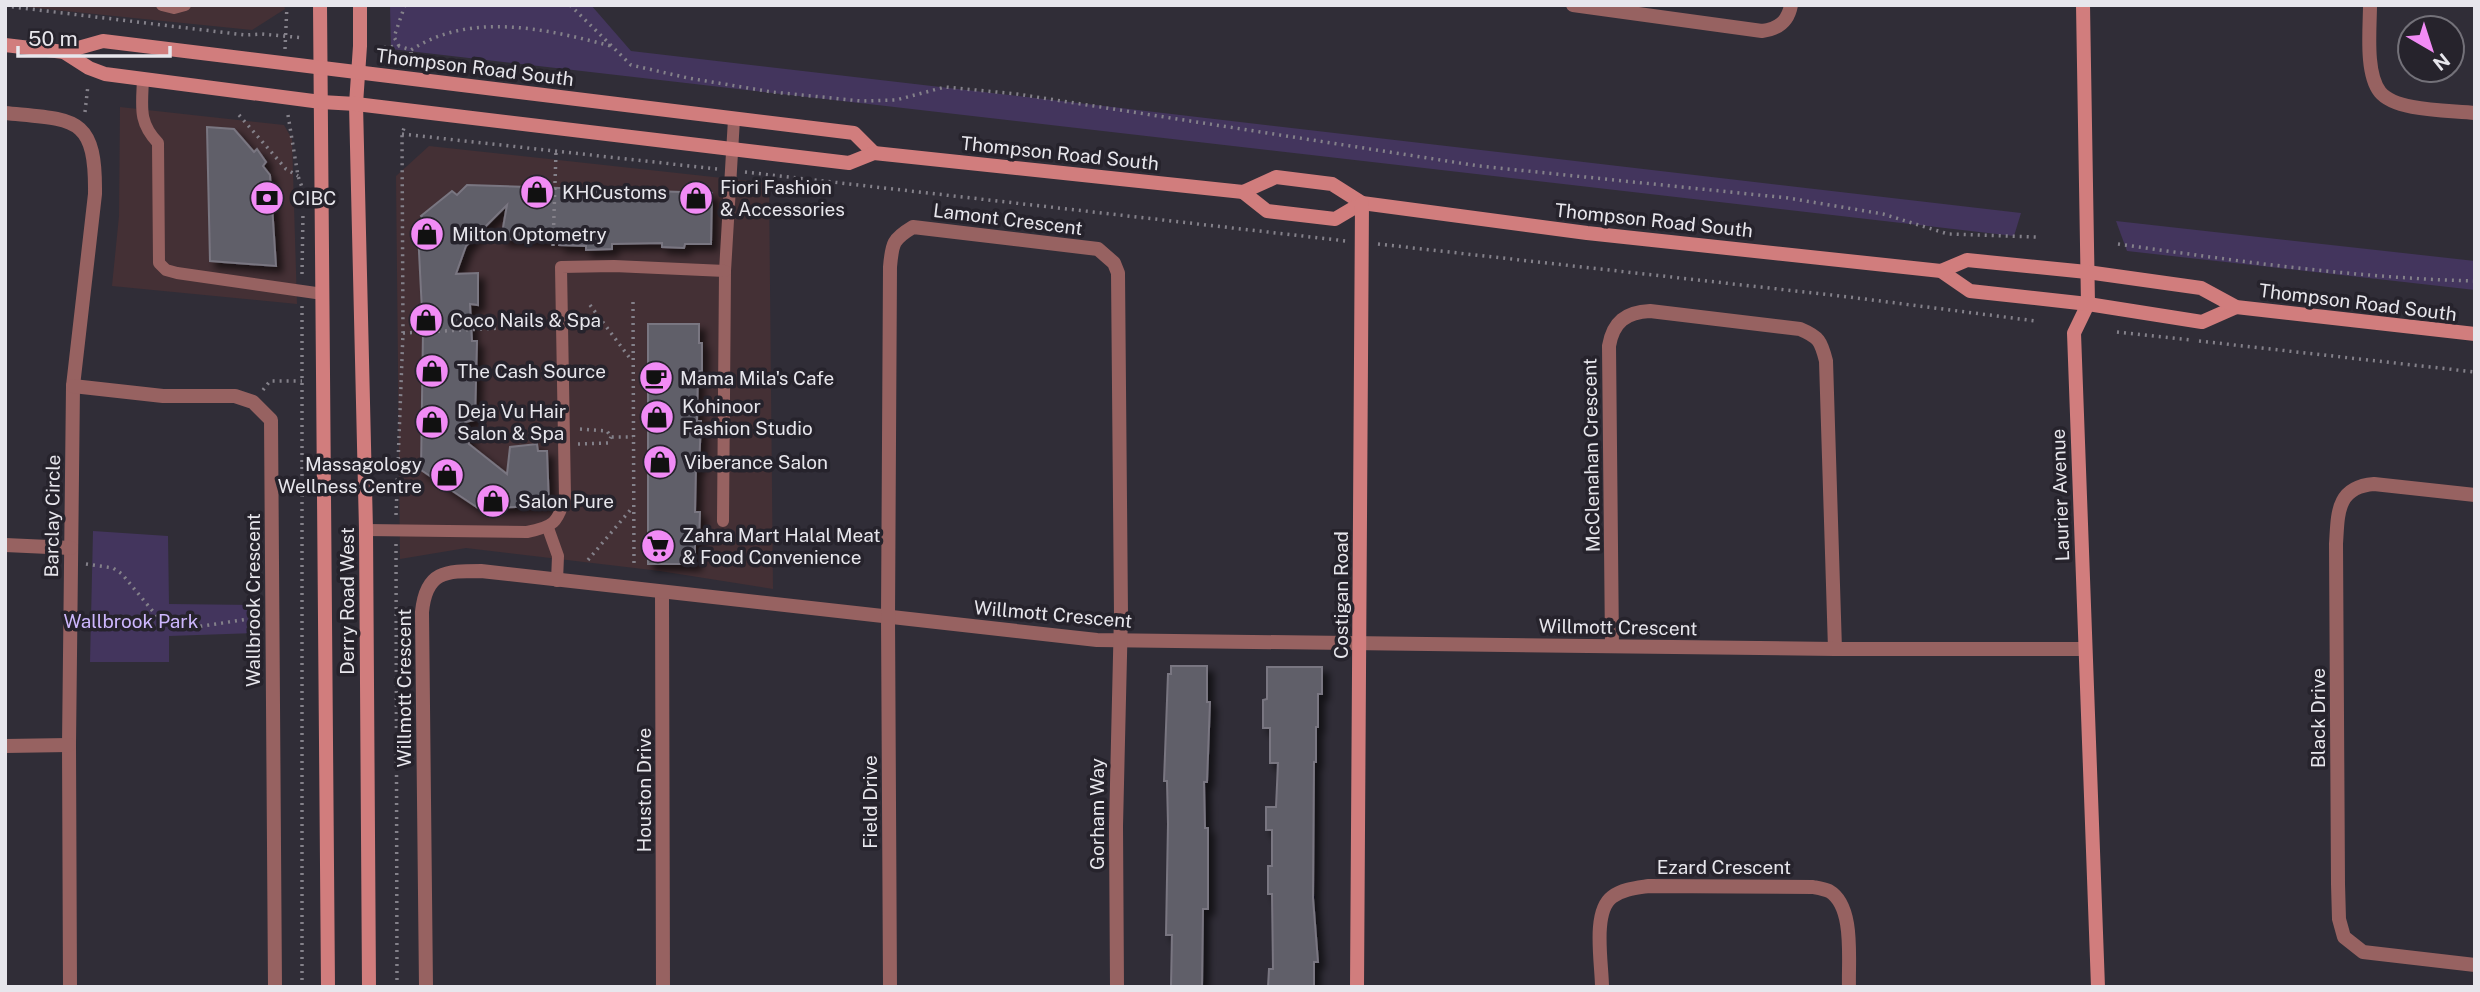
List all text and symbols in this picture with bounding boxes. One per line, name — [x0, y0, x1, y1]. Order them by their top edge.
scale bar — [18, 14, 170, 58]
north arrow — [2396, 14, 2466, 84]
text: 50 m — [28, 26, 78, 51]
street label: Thompson Road South — [375, 44, 575, 90]
text: N — [2429, 49, 2454, 75]
street label: Thompson Road South — [960, 132, 1160, 174]
shop icon: KHCustoms — [518, 173, 556, 211]
place label: Fiori Fashion & Accessories — [720, 176, 845, 220]
bank icon: CIBC — [248, 179, 286, 217]
shop icon: Fiori Fashion & Accessories — [677, 179, 715, 217]
place label: KHCustoms — [562, 181, 667, 203]
place label: CIBC — [292, 187, 336, 209]
street label: Lamont Crescent — [932, 199, 1084, 239]
street label: Thompson Road South — [1554, 199, 1754, 241]
shop icon: Milton Optometry — [408, 215, 446, 253]
place label: Milton Optometry — [452, 223, 607, 245]
street label: Thompson Road South — [2258, 279, 2458, 325]
shop icon: Coco Nails & Spa — [407, 301, 445, 339]
place label: Coco Nails & Spa — [450, 309, 601, 331]
shop icon: The Cash Source — [413, 352, 451, 390]
street label: McClenahan Crescent — [1578, 358, 1604, 552]
cafe icon: Mama Mila's Cafe — [637, 359, 675, 397]
place label: The Cash Source — [457, 360, 606, 382]
place label: Mama Mila's Cafe — [680, 367, 834, 389]
place label: Kohinoor Fashion Studio — [682, 395, 813, 439]
shop icon: Kohinoor Fashion Studio — [638, 398, 676, 436]
place label: Deja Vu Hair Salon & Spa — [457, 400, 566, 444]
shop icon: Deja Vu Hair Salon & Spa — [413, 403, 451, 441]
street label: Laurier Avenue — [2047, 428, 2073, 562]
shop icon: Viberance Salon — [641, 443, 679, 481]
place label: Viberance Salon — [684, 451, 828, 473]
place label: Massagology Wellness Centre — [278, 453, 422, 497]
street label: Barclay Circle — [40, 454, 64, 578]
shop icon: Massagology Wellness Centre — [428, 456, 466, 494]
shop icon: Salon Pure — [474, 482, 512, 520]
place label: Salon Pure — [518, 490, 614, 512]
street label: Wallbrook Crescent — [242, 513, 264, 687]
place label: Zahra Mart Halal Meat & Food Convenience — [682, 524, 881, 568]
street label: Derry Road West — [336, 527, 358, 675]
supermarket icon: Zahra Mart Halal Meat & Food Convenience — [639, 527, 677, 565]
street label: Costigan Road — [1330, 531, 1352, 659]
street label: Willmott Crescent — [973, 596, 1133, 632]
street label: Willmott Crescent — [393, 609, 415, 767]
park label: Wallbrook Park — [64, 610, 199, 632]
street label: Willmott Crescent — [1538, 615, 1698, 639]
street label: Black Drive — [2307, 668, 2329, 768]
street label: Houston Drive — [633, 728, 655, 852]
street label: Field Drive — [859, 755, 881, 849]
street label: Gorham Way — [1086, 758, 1108, 870]
street label: Ezard Crescent — [1657, 856, 1791, 878]

